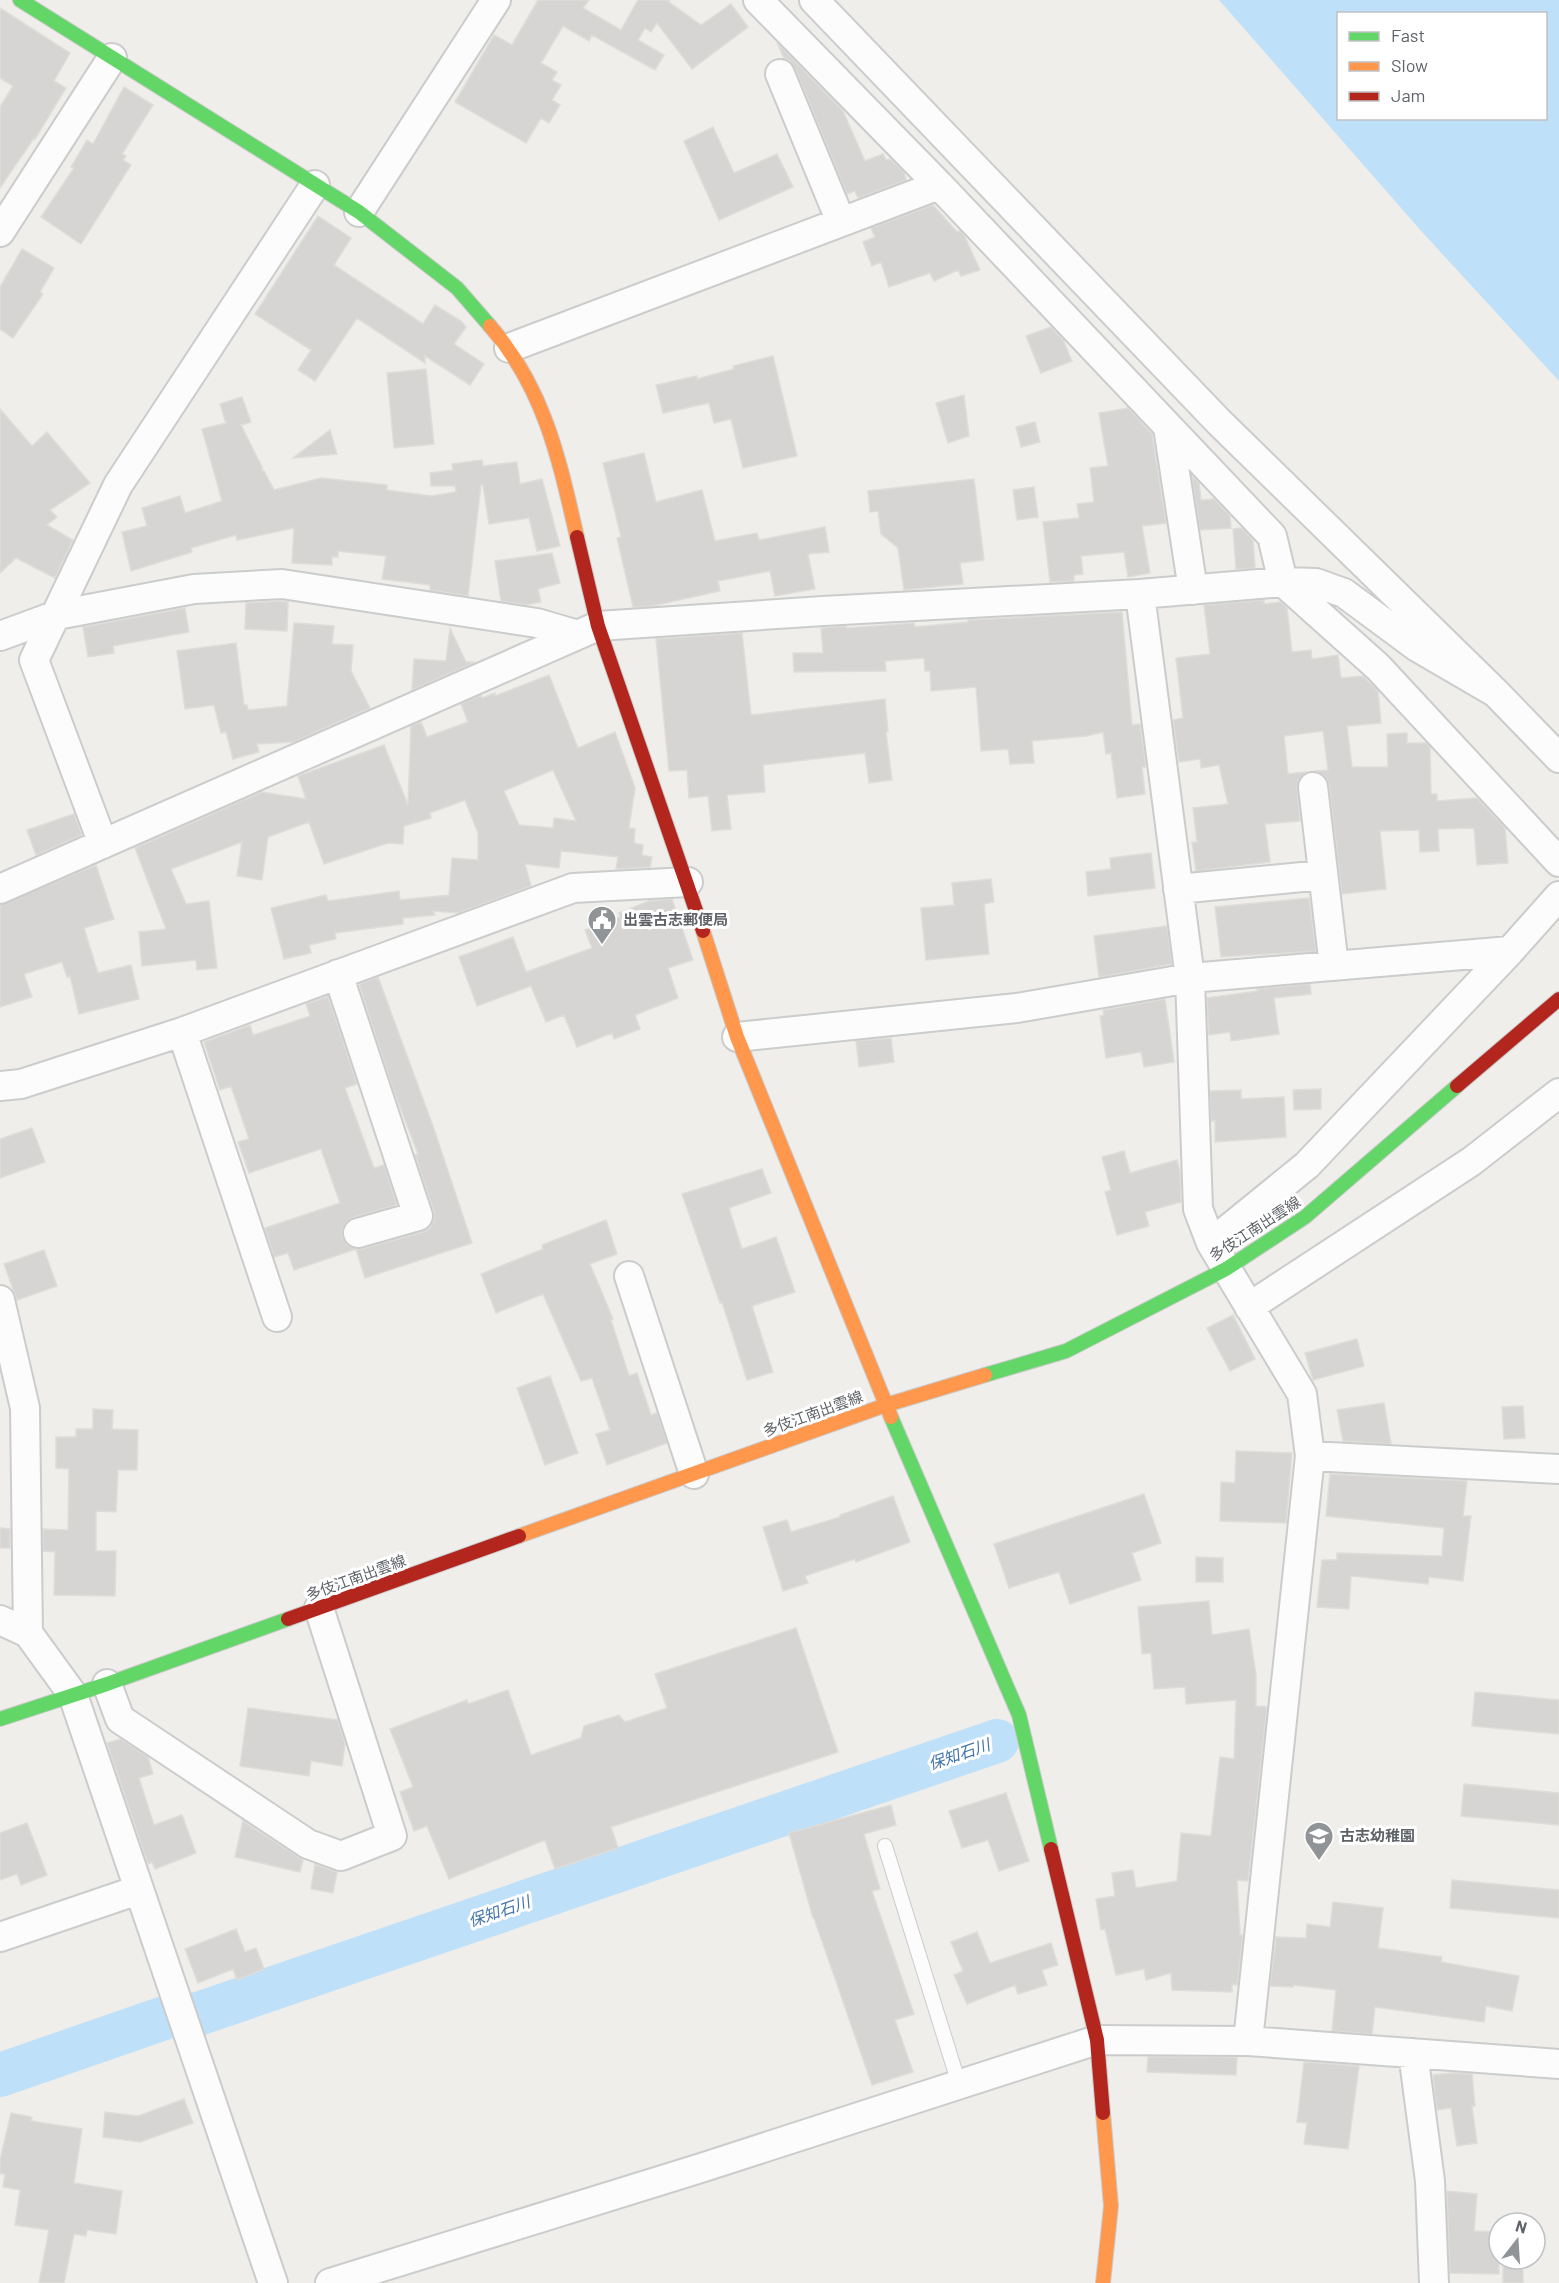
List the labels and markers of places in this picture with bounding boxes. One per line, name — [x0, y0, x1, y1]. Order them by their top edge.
public building icon: 出雲古志郵便局 — [586, 904, 618, 946]
place label: 出雲古志郵便局 — [623, 910, 728, 928]
school or university icon: 古志幼稚園 — [1303, 1820, 1335, 1862]
place label: 古志幼稚園 — [1340, 1826, 1415, 1844]

